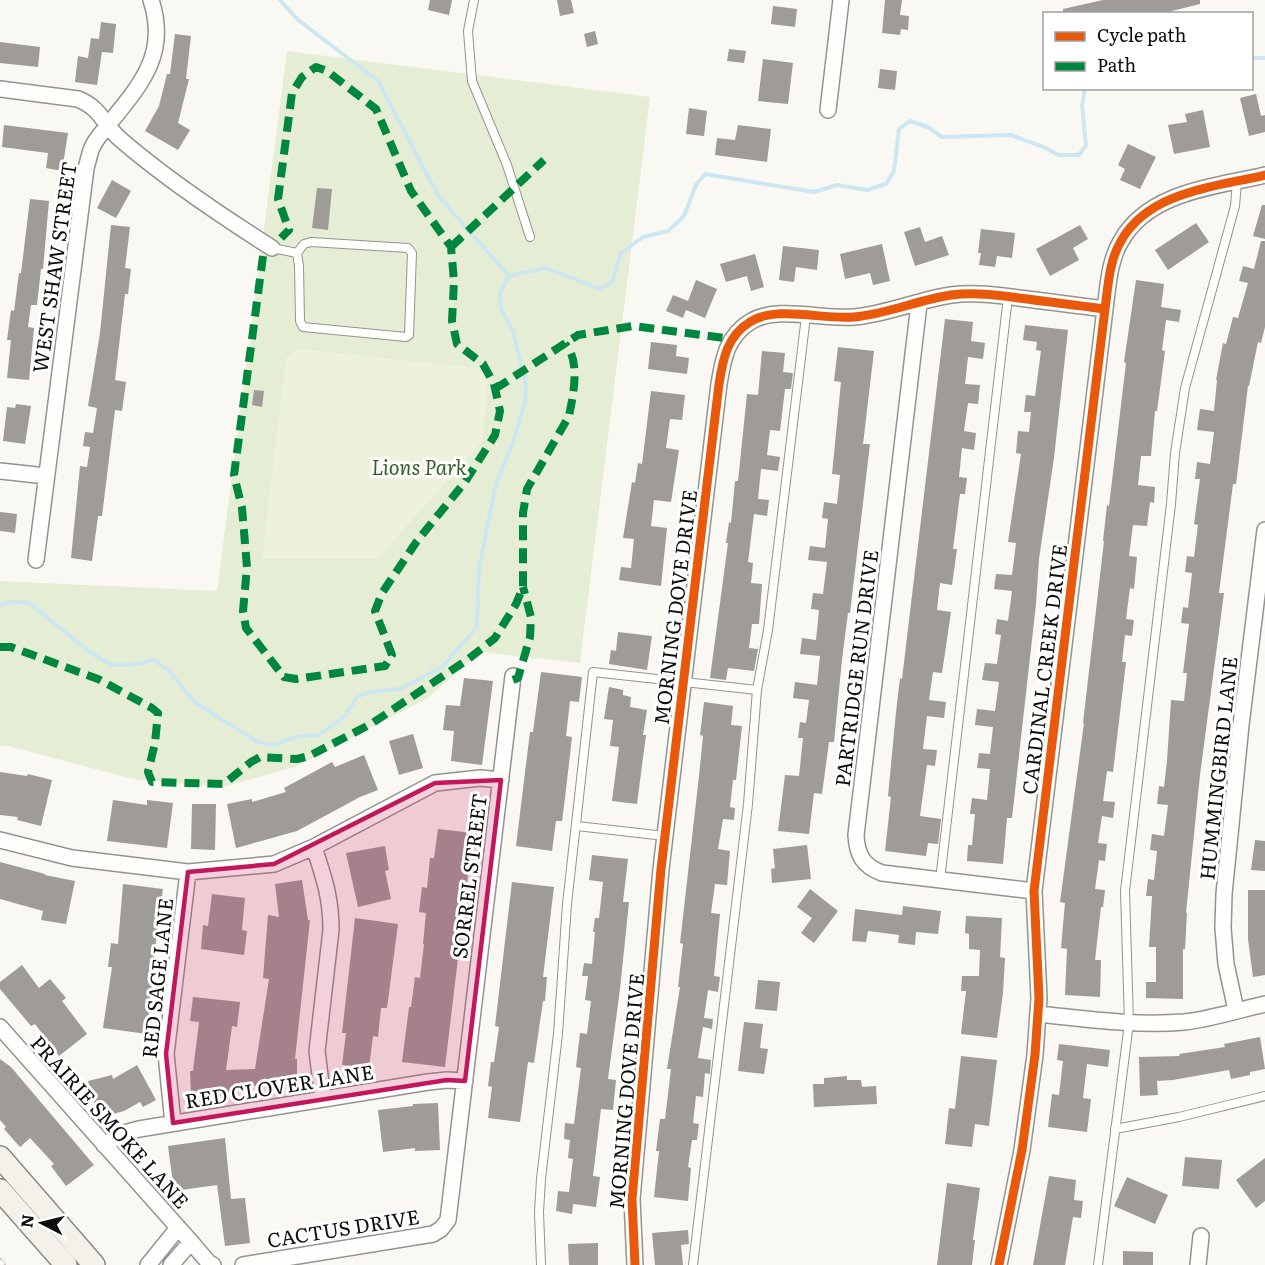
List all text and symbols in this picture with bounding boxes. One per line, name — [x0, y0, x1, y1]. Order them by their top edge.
legend — [1043, 12, 1253, 90]
text: Cycle path — [1097, 21, 1186, 48]
text: Path — [1097, 51, 1136, 78]
street label: WEST SHAW STREET — [23, 160, 83, 374]
park label: Lions Park — [371, 451, 467, 481]
street label: MORNING DOVE DRIVE — [645, 488, 703, 726]
street label: CARDINAL CREEK DRIVE — [1013, 542, 1073, 796]
street label: PARTRIDGE RUN DRIVE — [826, 548, 884, 788]
street label: HUMMINGBIRD LANE — [1190, 655, 1244, 881]
street label: SORREL STREET — [443, 792, 493, 960]
street label: RED SAGE LANE — [133, 896, 179, 1060]
street label: MORNING DOVE DRIVE — [600, 972, 650, 1210]
street label: PRAIRIE SMOKE LANE — [25, 1028, 197, 1214]
street label: RED CLOVER LANE — [183, 1055, 375, 1115]
north arrow — [12, 1193, 72, 1253]
street label: CACTUS DRIVE — [265, 1200, 421, 1254]
text: N — [13, 1213, 39, 1229]

